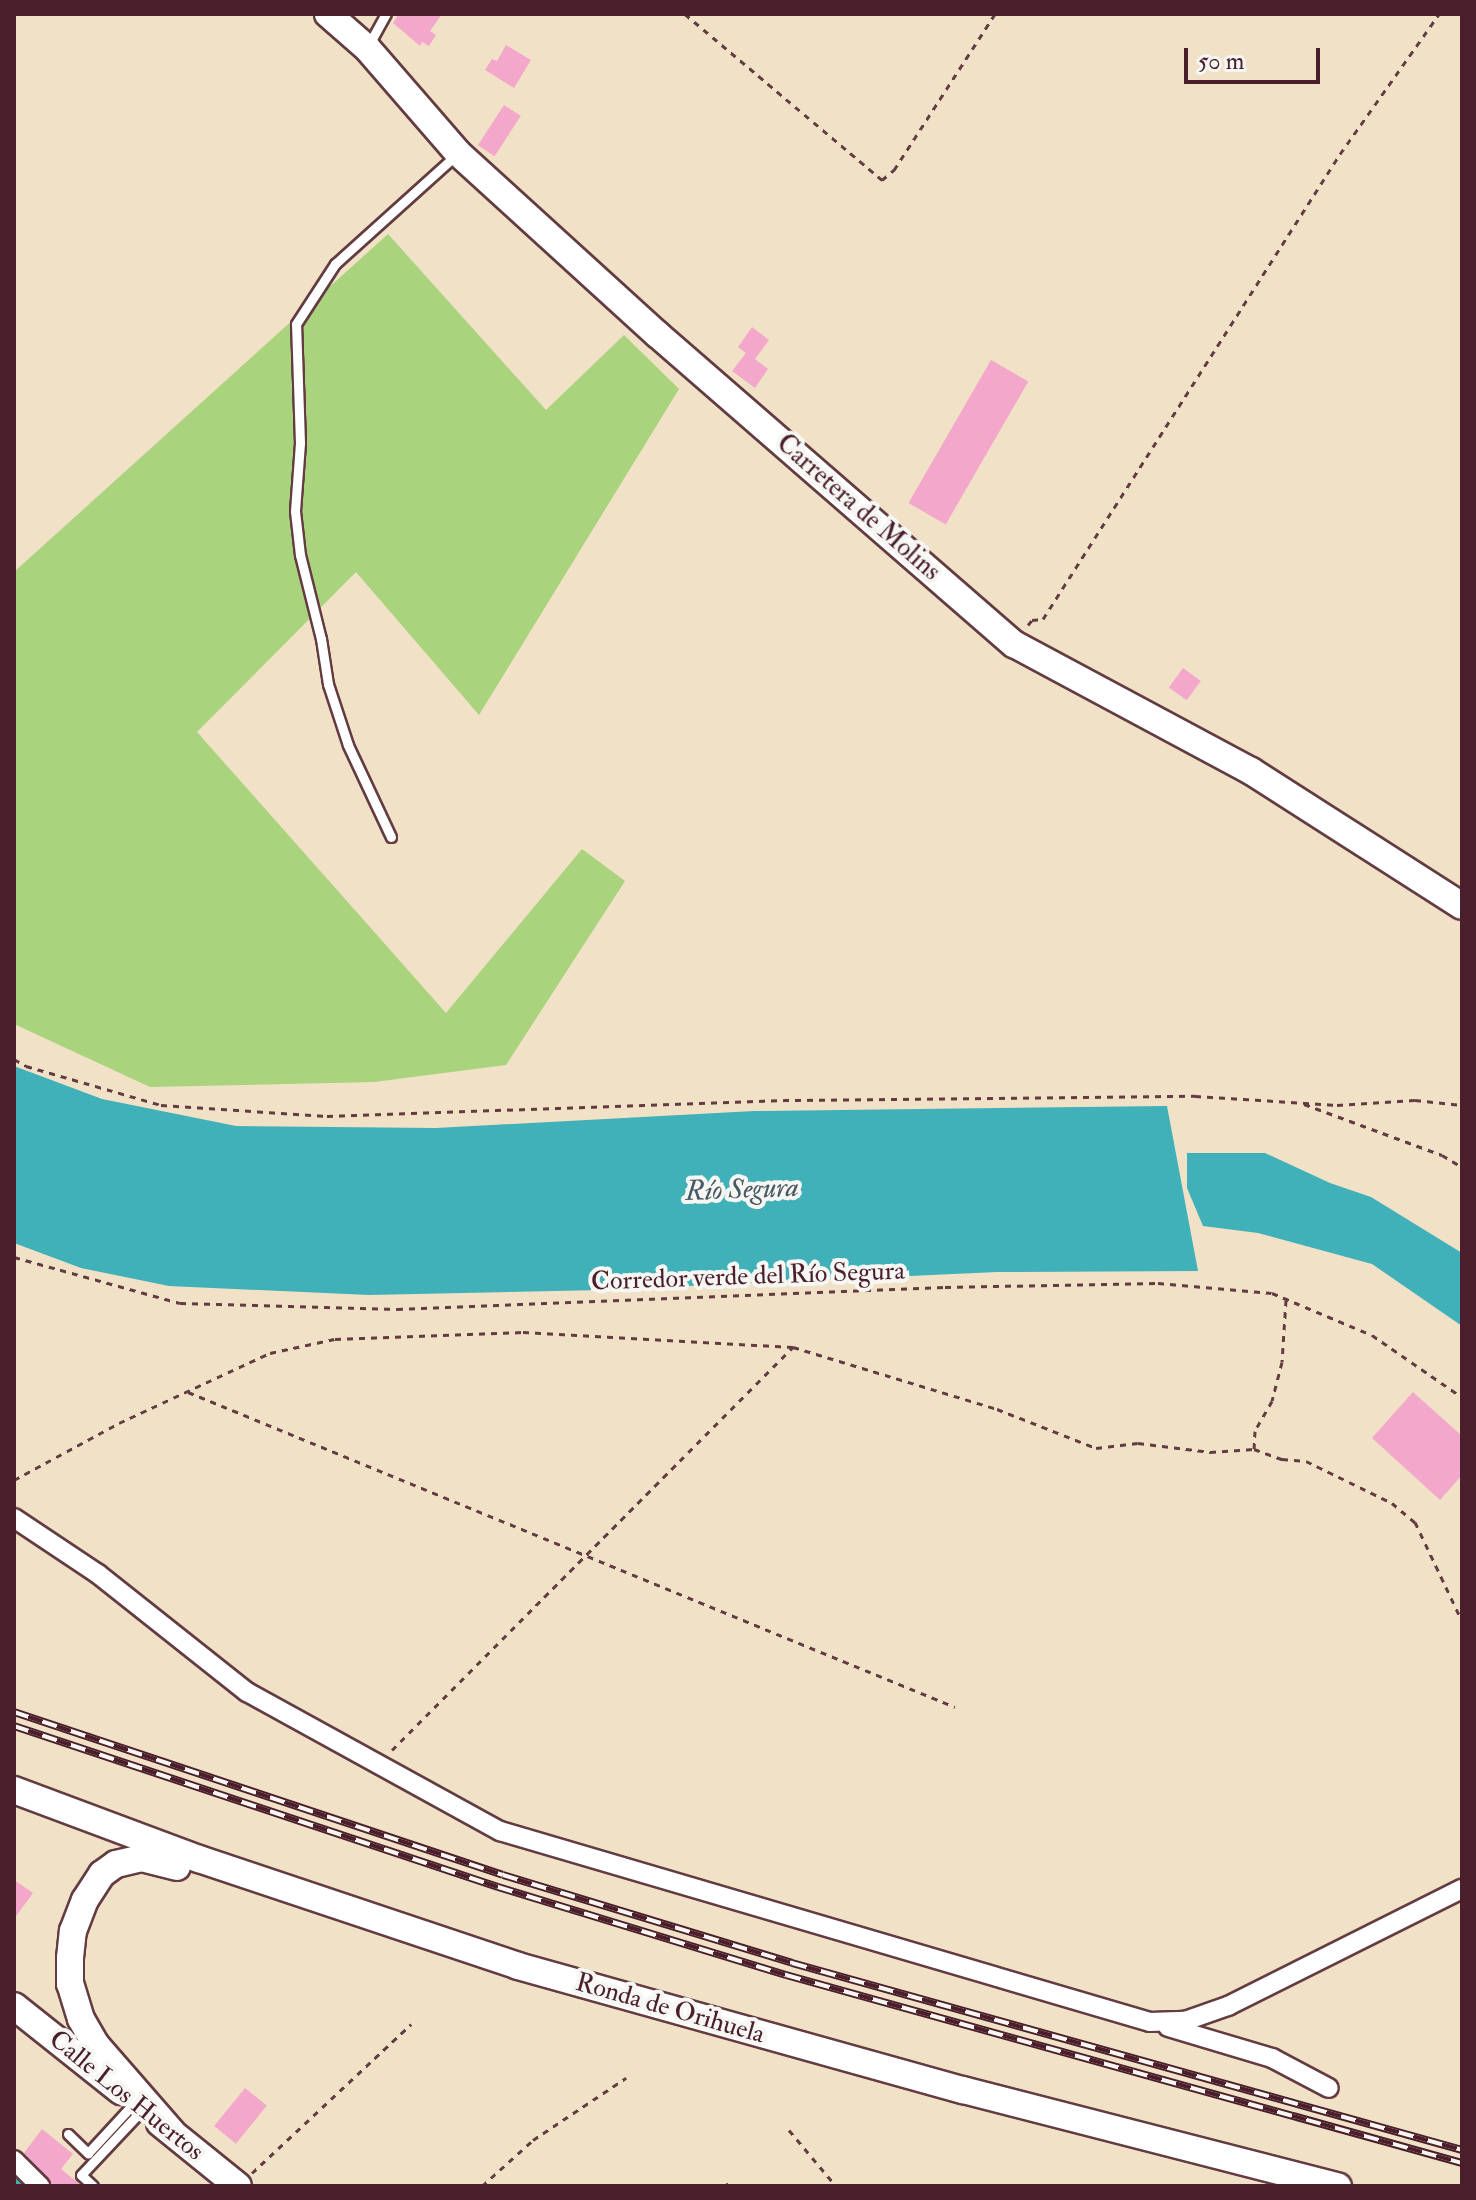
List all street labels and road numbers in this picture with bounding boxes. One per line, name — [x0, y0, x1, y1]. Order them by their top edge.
street label: Carretera de Molins — [770, 428, 946, 588]
street label: Corredor verde del Río Segura — [591, 1256, 905, 1298]
street label: Ronda de Orihuela — [572, 1967, 768, 2051]
street label: Calle Los Huertos — [42, 2024, 210, 2168]

